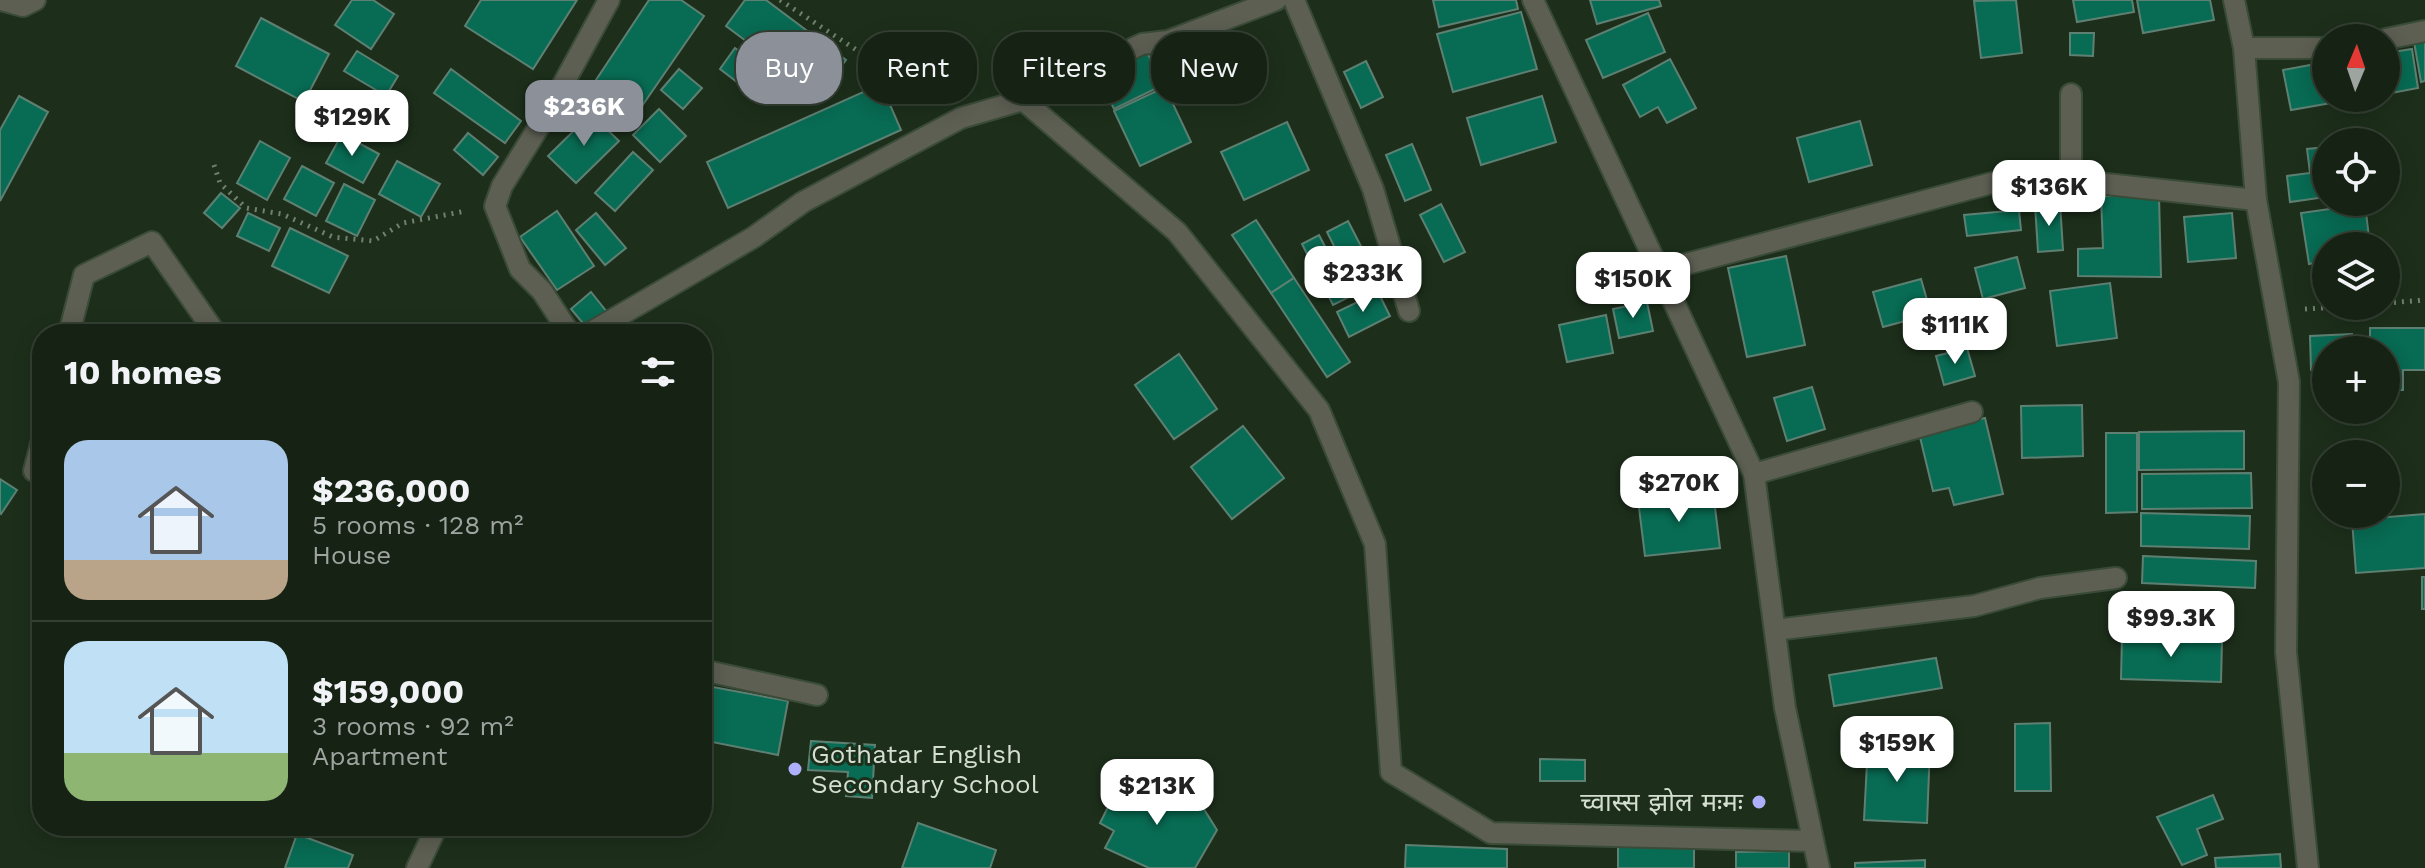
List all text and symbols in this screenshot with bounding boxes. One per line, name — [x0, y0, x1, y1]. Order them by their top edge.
north arrow — [2312, 24, 2400, 112]
map controls — [2312, 24, 2400, 528]
chip: Buy — [736, 32, 842, 104]
chip: Rent — [858, 32, 977, 104]
chip: Filters — [993, 32, 1135, 104]
chip: New — [1151, 32, 1267, 104]
pin: $236K — [528, 80, 640, 148]
pin: $129K — [296, 90, 408, 158]
text: $236K — [543, 91, 625, 121]
text: $129K — [313, 101, 391, 131]
button: locate — [2312, 128, 2400, 216]
pin: $136K — [1993, 160, 2105, 228]
text: $136K — [2010, 171, 2088, 201]
button: layers — [2312, 232, 2400, 320]
pin: $233K — [1307, 246, 1419, 314]
pin: $150K — [1577, 252, 1689, 320]
text: $233K — [1322, 257, 1404, 287]
text: $150K — [1594, 263, 1672, 293]
pin: $111K — [1899, 298, 2011, 366]
text: $111K — [1921, 309, 1989, 339]
button: + — [2312, 336, 2400, 424]
icon: filters — [636, 350, 680, 394]
text: 10 homes — [64, 352, 222, 392]
button: − — [2312, 440, 2400, 528]
pin: $270K — [1623, 456, 1735, 524]
text: $270K — [1638, 467, 1720, 497]
text: $236,000 — [312, 470, 470, 510]
icon: home — [128, 472, 224, 568]
text: 5 rooms · 128 m² — [312, 510, 523, 540]
text: House — [312, 540, 391, 570]
pin: $99.3K — [2106, 591, 2236, 659]
text: $99.3K — [2126, 602, 2216, 632]
text: $159,000 — [312, 671, 464, 711]
icon: home — [128, 673, 224, 769]
text: 3 rooms · 92 m² — [312, 711, 514, 741]
pin: $159K — [1841, 716, 1953, 784]
text: $159K — [1858, 727, 1936, 757]
place label: Gothatar English Secondary School — [811, 739, 1039, 799]
text: Apartment — [312, 741, 448, 771]
pin: $213K — [1101, 759, 1213, 827]
marker: Gothatar English Secondary School — [786, 760, 804, 778]
text: $213K — [1119, 770, 1195, 800]
place label: च्वास्स झोल मःमः — [1580, 787, 1744, 817]
marker: च्वास्स झोल मःमः — [1750, 793, 1768, 811]

